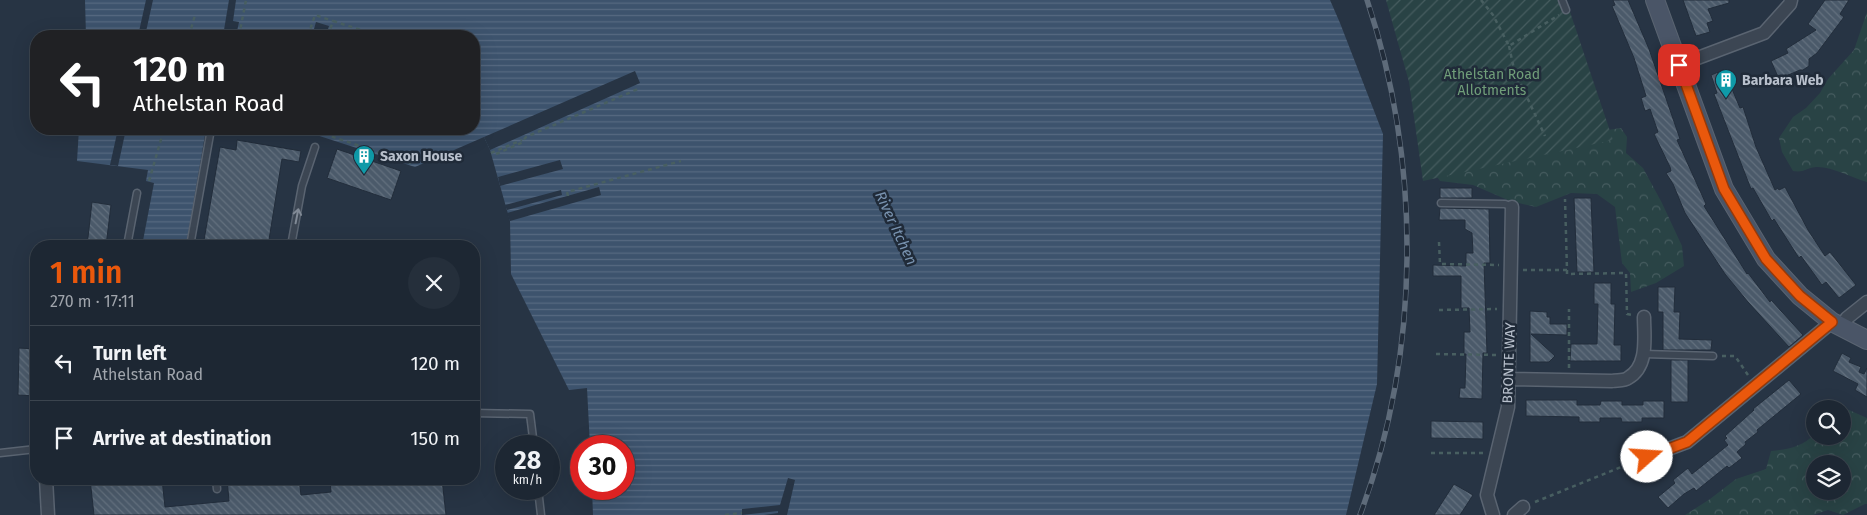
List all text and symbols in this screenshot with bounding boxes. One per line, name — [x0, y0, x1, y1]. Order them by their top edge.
pin — [1658, 44, 1700, 86]
text: 120 m — [133, 48, 226, 90]
icon: left — [50, 50, 115, 115]
icon: arrive — [1665, 51, 1693, 79]
park label: Athelstan Road Allotments — [1444, 66, 1540, 99]
building icon: Barbara Web — [1714, 68, 1738, 99]
place label: Barbara Web — [1742, 72, 1824, 89]
text: Athelstan Road — [133, 90, 284, 117]
building icon: Saxon House — [352, 144, 376, 175]
place label: Saxon House — [380, 148, 463, 165]
water label: River Itchen — [871, 188, 921, 268]
one-way arrow — [292, 209, 302, 225]
text: 1 min — [50, 255, 122, 291]
button: close — [408, 257, 460, 309]
text: 270 m · 17:11 — [50, 292, 135, 311]
street label: BRONTE WAY — [1499, 322, 1519, 404]
text: Turn left — [93, 342, 167, 365]
icon: left — [50, 349, 78, 377]
text: 120 m — [410, 352, 460, 375]
text: Athelstan Road — [93, 365, 203, 384]
map controls — [1806, 400, 1851, 500]
button: search — [1806, 400, 1851, 445]
icon: arrive — [50, 424, 78, 452]
text: Arrive at destination — [93, 427, 272, 450]
text: 150 m — [410, 427, 460, 450]
position arrow — [1620, 430, 1672, 482]
speed limit sign: 30 — [570, 435, 635, 500]
text: 28 — [514, 446, 541, 476]
button: layers — [1806, 455, 1851, 500]
text: km/h — [513, 473, 542, 487]

